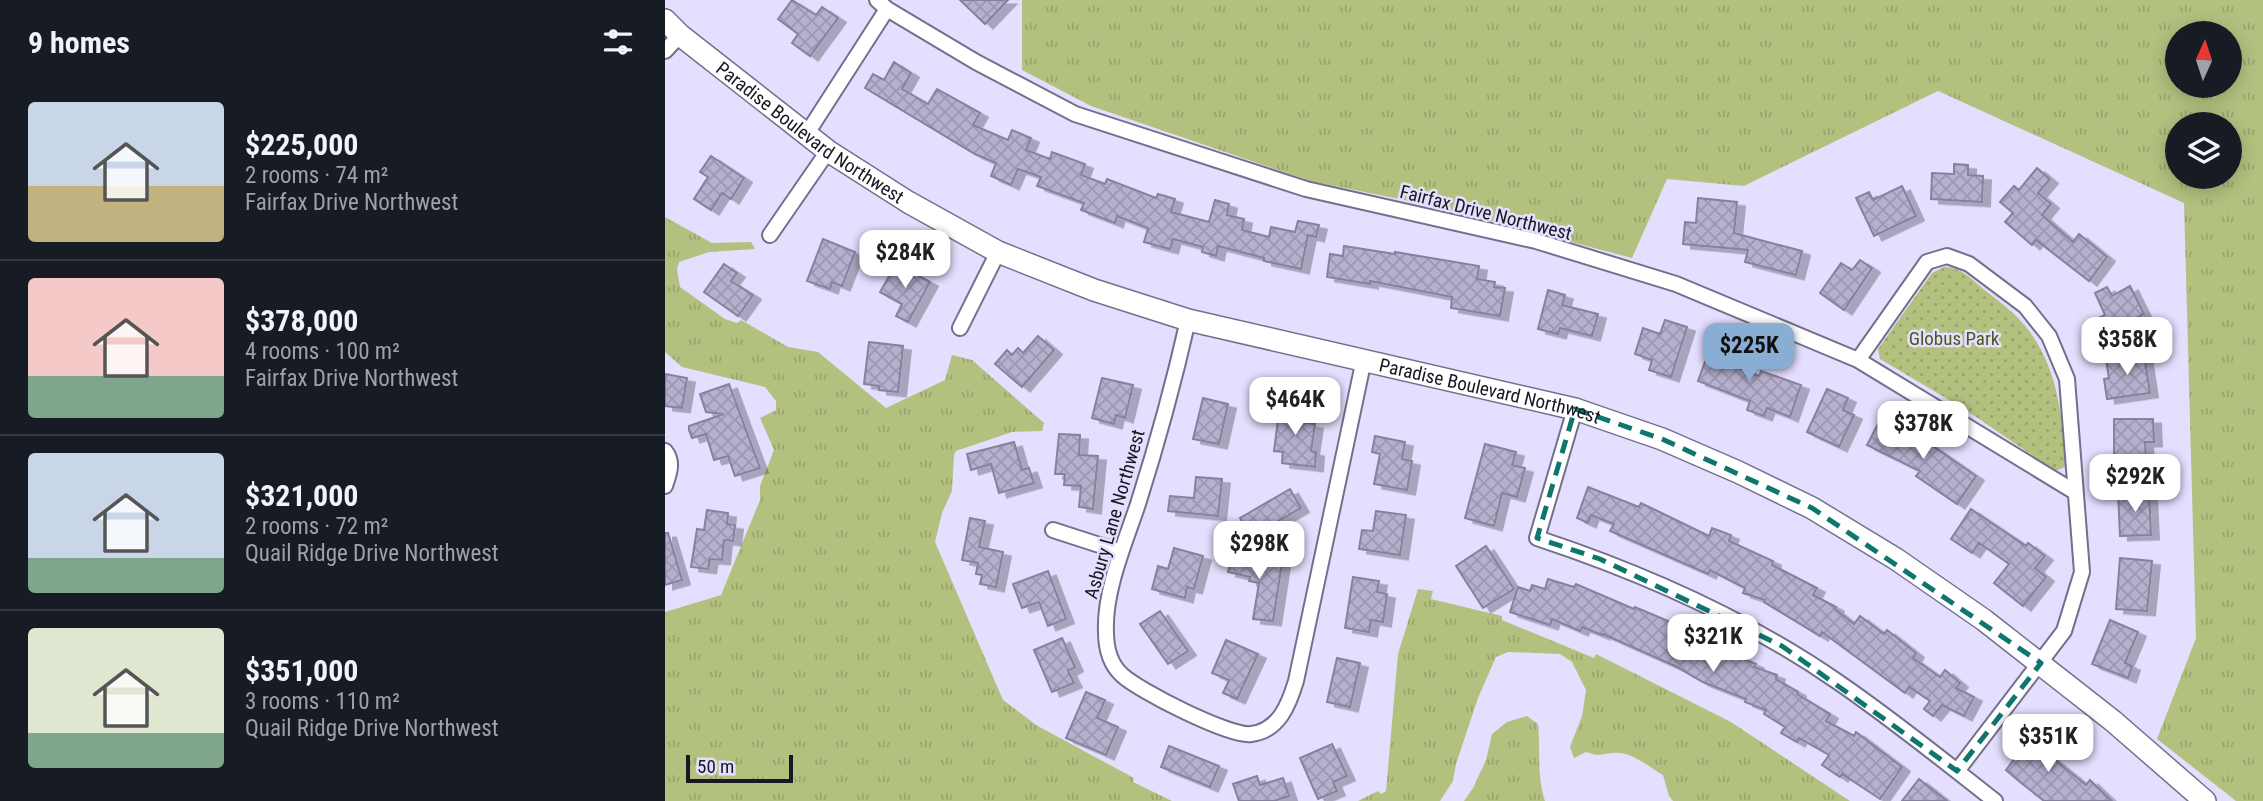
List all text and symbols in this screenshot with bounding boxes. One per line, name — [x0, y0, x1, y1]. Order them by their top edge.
north arrow — [2165, 21, 2242, 98]
map controls — [2165, 21, 2242, 189]
icon: filters — [599, 23, 637, 61]
text: 9 homes — [28, 25, 130, 60]
street label: Paradise Boulevard Northwest — [712, 57, 908, 208]
button: layers — [2165, 112, 2242, 189]
text: $225,000 — [245, 127, 358, 162]
icon: home — [84, 130, 168, 214]
text: 2 rooms · 74 m² — [245, 162, 388, 189]
street label: Fairfax Drive Northwest — [1398, 180, 1574, 245]
text: Fairfax Drive Northwest — [245, 189, 458, 216]
pin: $284K — [856, 230, 954, 290]
text: $284K — [875, 239, 935, 266]
text: $378,000 — [245, 303, 358, 338]
icon: home — [84, 306, 168, 390]
pin: $358K — [2078, 318, 2176, 377]
pin: $225K — [1700, 324, 1798, 383]
text: $358K — [2097, 326, 2157, 353]
park label: Globus Park — [1909, 327, 2000, 350]
text: $225K — [1719, 332, 1779, 359]
text: 4 rooms · 100 m² — [245, 338, 400, 365]
street label: Paradise Boulevard Northwest — [1377, 353, 1603, 429]
text: Fairfax Drive Northwest — [245, 365, 458, 392]
pin: $464K — [1246, 378, 1344, 437]
text: $464K — [1265, 386, 1325, 413]
pin: $378K — [1874, 402, 1972, 461]
text: $378K — [1893, 410, 1953, 437]
street label: Asbury Lane Northwest — [1079, 427, 1150, 601]
pin: $292K — [2086, 454, 2184, 514]
text: $292K — [2105, 463, 2165, 490]
text: $321,000 — [245, 478, 358, 513]
icon: home — [84, 481, 168, 565]
text: 2 rooms · 72 m² — [245, 513, 388, 540]
pin: $298K — [1210, 522, 1308, 581]
text: $298K — [1229, 530, 1289, 557]
text: Quail Ridge Drive Northwest — [245, 540, 499, 567]
pin: $321K — [1664, 614, 1762, 674]
text: $321K — [1683, 623, 1743, 650]
text: $351,000 — [245, 653, 358, 688]
icon: home — [84, 656, 168, 740]
text: 3 rooms · 110 m² — [245, 688, 400, 715]
pin: $351K — [1999, 714, 2097, 774]
text: Quail Ridge Drive Northwest — [245, 715, 499, 742]
text: $351K — [2018, 723, 2078, 750]
scale bar — [686, 752, 793, 784]
text: 50 m — [697, 755, 734, 778]

